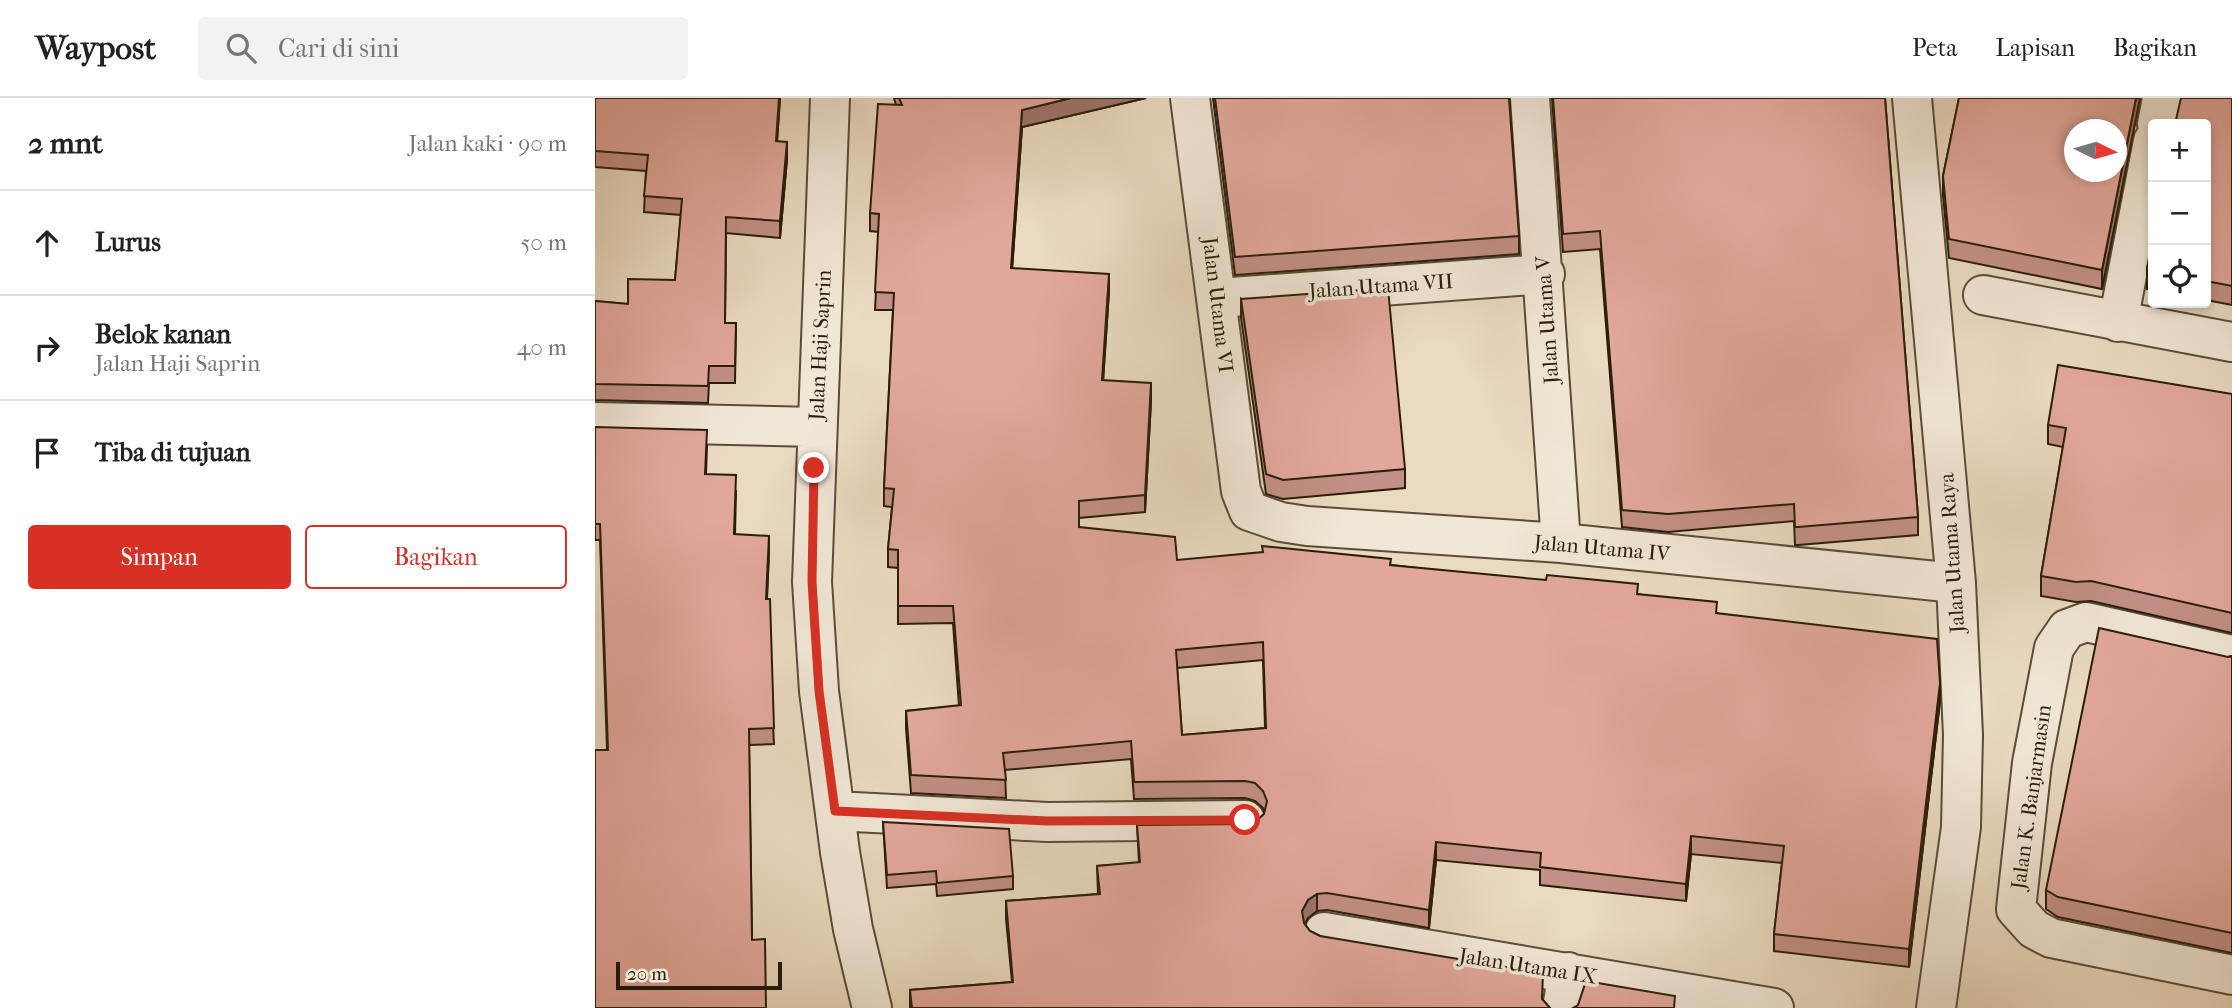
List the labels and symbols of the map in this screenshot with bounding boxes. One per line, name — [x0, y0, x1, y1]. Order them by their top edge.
north arrow — [2064, 119, 2127, 182]
street label: Jalan Utama VI — [1198, 234, 1238, 374]
street label: Jalan Utama V — [1530, 254, 1564, 387]
street label: Jalan Haji Saprin — [804, 269, 836, 423]
street label: Jalan Utama VII — [1306, 269, 1454, 303]
route end — [798, 452, 829, 483]
street label: Jalan Utama Raya — [1934, 472, 1970, 636]
street label: Jalan Utama IV — [1531, 530, 1672, 566]
street label: Jalan K. Banjarmasin — [2006, 703, 2056, 893]
route start — [1229, 804, 1260, 835]
street label: Jalan Utama IX — [1455, 943, 1599, 989]
scale bar — [616, 959, 782, 991]

